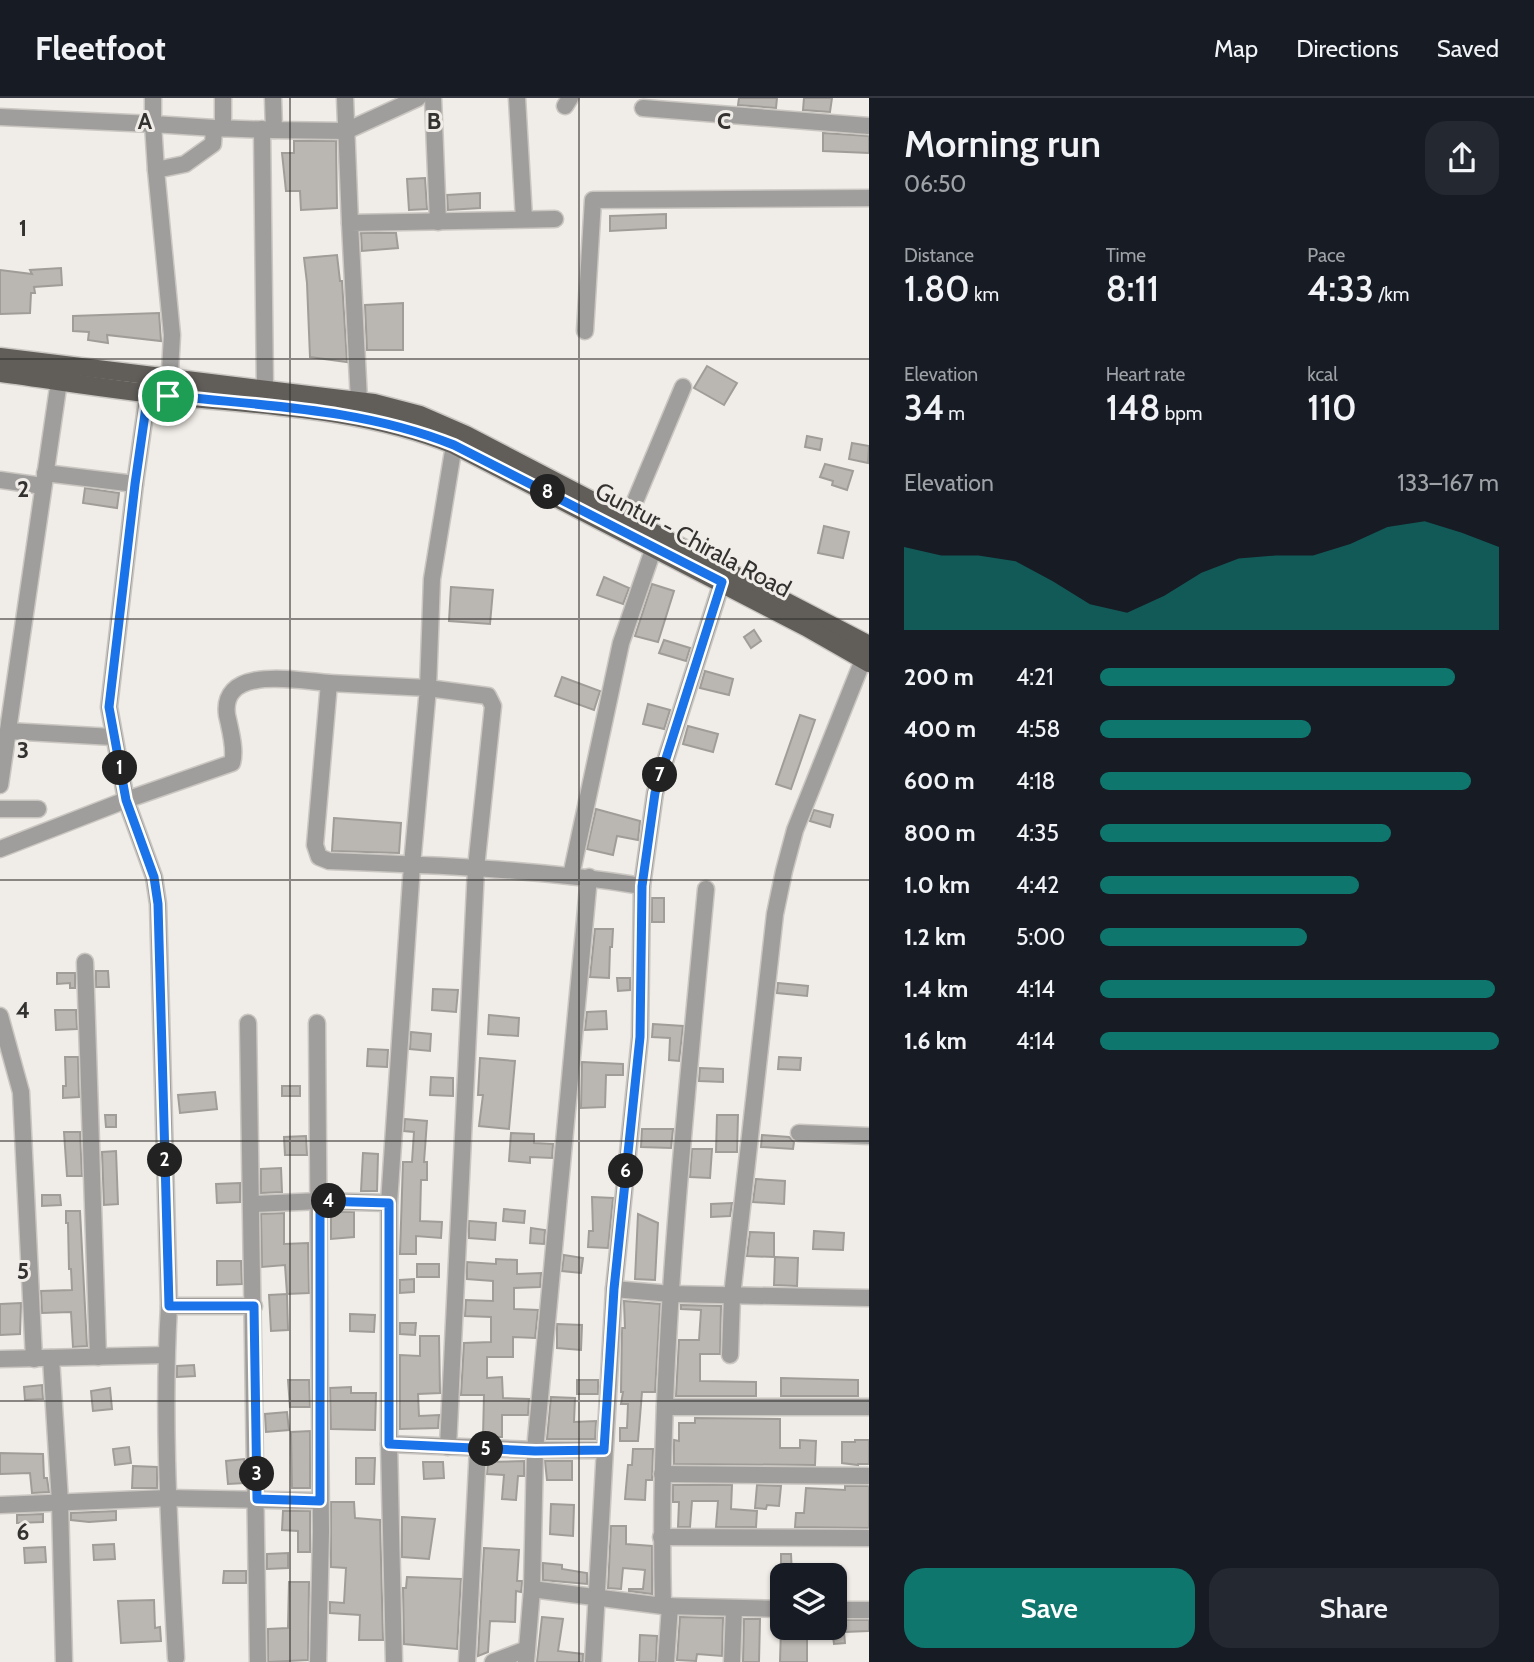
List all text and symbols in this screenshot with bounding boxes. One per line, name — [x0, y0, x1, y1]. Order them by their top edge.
text: Fleetfoot — [35, 28, 166, 68]
text: Map — [1214, 34, 1258, 63]
text: Directions — [1296, 34, 1399, 63]
text: Saved — [1437, 34, 1499, 63]
text: A — [138, 107, 153, 135]
text: B — [427, 107, 441, 135]
text: C — [717, 107, 731, 135]
text: Morning run — [904, 120, 1101, 167]
button: share — [1425, 121, 1499, 195]
text: 06:50 — [904, 170, 966, 198]
text: 1 — [19, 214, 27, 242]
text: Distance — [904, 244, 974, 267]
text: Time — [1106, 244, 1146, 267]
text: Pace — [1307, 244, 1345, 267]
text: 1.80 — [904, 267, 970, 310]
text: 8:11 — [1106, 267, 1159, 310]
text: 4:33 — [1307, 267, 1374, 310]
text: km — [970, 283, 999, 306]
text: /km — [1374, 283, 1409, 306]
text: Elevation — [904, 363, 978, 386]
text: Heart rate — [1106, 363, 1185, 386]
text: kcal — [1307, 363, 1338, 386]
pin — [138, 366, 198, 426]
icon: arrive — [149, 377, 187, 415]
text: 34 — [904, 386, 944, 429]
text: 148 — [1106, 386, 1160, 429]
text: 110 — [1307, 386, 1357, 429]
text: m — [944, 402, 965, 425]
text: bpm — [1160, 402, 1202, 425]
text: Elevation — [904, 469, 994, 497]
text: 133–167 m — [1397, 469, 1499, 497]
pin: 8 — [530, 474, 566, 510]
text: 2 — [17, 475, 29, 503]
street label: Guntur - Chirala Road — [590, 476, 796, 603]
text: 8 — [542, 480, 553, 503]
text: 200 m — [904, 663, 974, 691]
text: 4:21 — [1016, 663, 1054, 691]
text: 400 m — [904, 715, 976, 743]
text: 4:58 — [1016, 715, 1060, 743]
text: 3 — [17, 736, 29, 764]
pin: 1 — [102, 750, 138, 786]
text: 1 — [116, 756, 123, 779]
pin: 7 — [642, 758, 678, 792]
text: 7 — [655, 763, 664, 786]
text: 600 m — [904, 767, 975, 795]
text: 4:18 — [1016, 767, 1056, 795]
text: 800 m — [904, 819, 976, 847]
text: 4:35 — [1016, 819, 1059, 847]
text: 1.0 km — [904, 871, 970, 899]
text: 4:42 — [1016, 871, 1059, 899]
text: 1.2 km — [904, 923, 966, 951]
text: 5:00 — [1016, 923, 1065, 951]
text: 1.4 km — [904, 975, 968, 1003]
text: 4:14 — [1016, 975, 1055, 1003]
text: 4 — [16, 996, 30, 1024]
text: 1.6 km — [904, 1027, 967, 1055]
text: 4:14 — [1016, 1027, 1055, 1055]
pin: 2 — [148, 1142, 182, 1178]
text: 2 — [159, 1148, 170, 1171]
pin: 6 — [608, 1154, 644, 1188]
text: 6 — [620, 1159, 631, 1182]
pin: 4 — [312, 1184, 346, 1218]
text: 4 — [323, 1189, 334, 1212]
text: 5 — [17, 1257, 29, 1285]
pin: 5 — [468, 1432, 504, 1466]
text: 5 — [480, 1437, 491, 1460]
pin: 3 — [240, 1456, 274, 1492]
text: 3 — [251, 1462, 262, 1485]
text: 6 — [17, 1518, 29, 1546]
map controls — [770, 1563, 847, 1640]
button: layers — [770, 1563, 847, 1640]
button: Save — [904, 1568, 1195, 1648]
button: Share — [1209, 1568, 1499, 1648]

